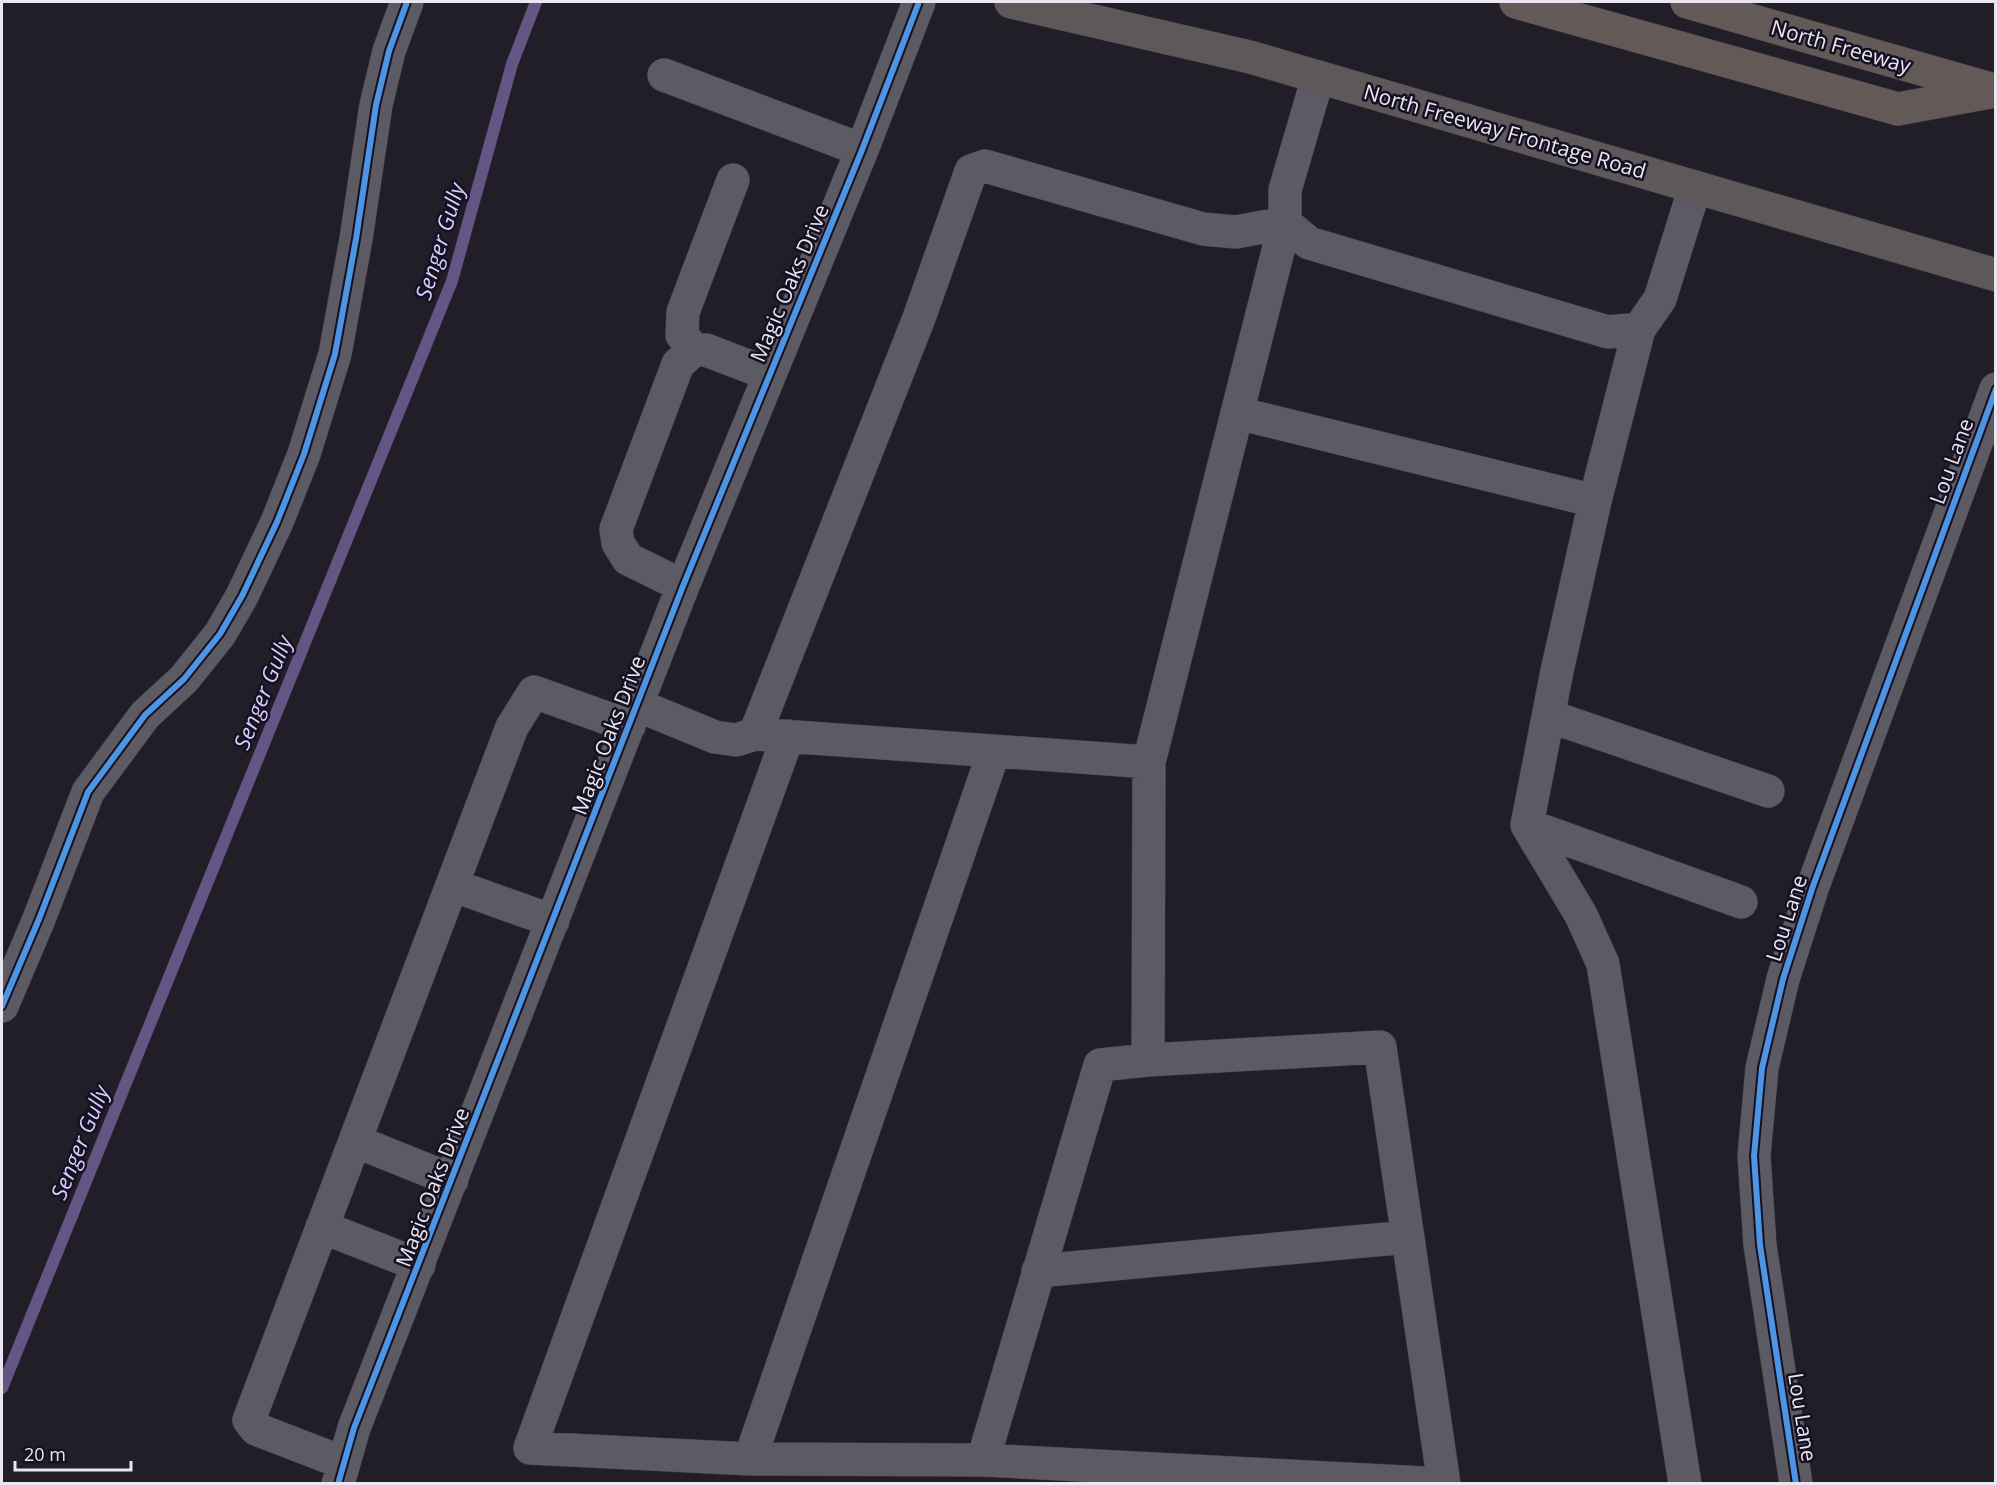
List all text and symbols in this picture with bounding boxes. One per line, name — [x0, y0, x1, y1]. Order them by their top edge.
street label: North Freeway — [1768, 13, 1915, 79]
street label: North Freeway Frontage Road — [1360, 77, 1650, 185]
water label: Senger Gully — [407, 177, 471, 303]
street label: Magic Oaks Drive — [743, 200, 835, 366]
street label: Lou Lane — [1923, 414, 1979, 508]
water label: Senger Gully — [226, 629, 299, 753]
street label: Magic Oaks Drive — [565, 651, 651, 819]
street label: Lou Lane — [1759, 871, 1813, 965]
water label: Senger Gully — [43, 1079, 116, 1203]
street label: Magic Oaks Drive — [389, 1103, 475, 1271]
street label: Lou Lane — [1782, 1371, 1824, 1463]
scale bar — [15, 1434, 130, 1472]
text: 20 m — [24, 1442, 66, 1466]

